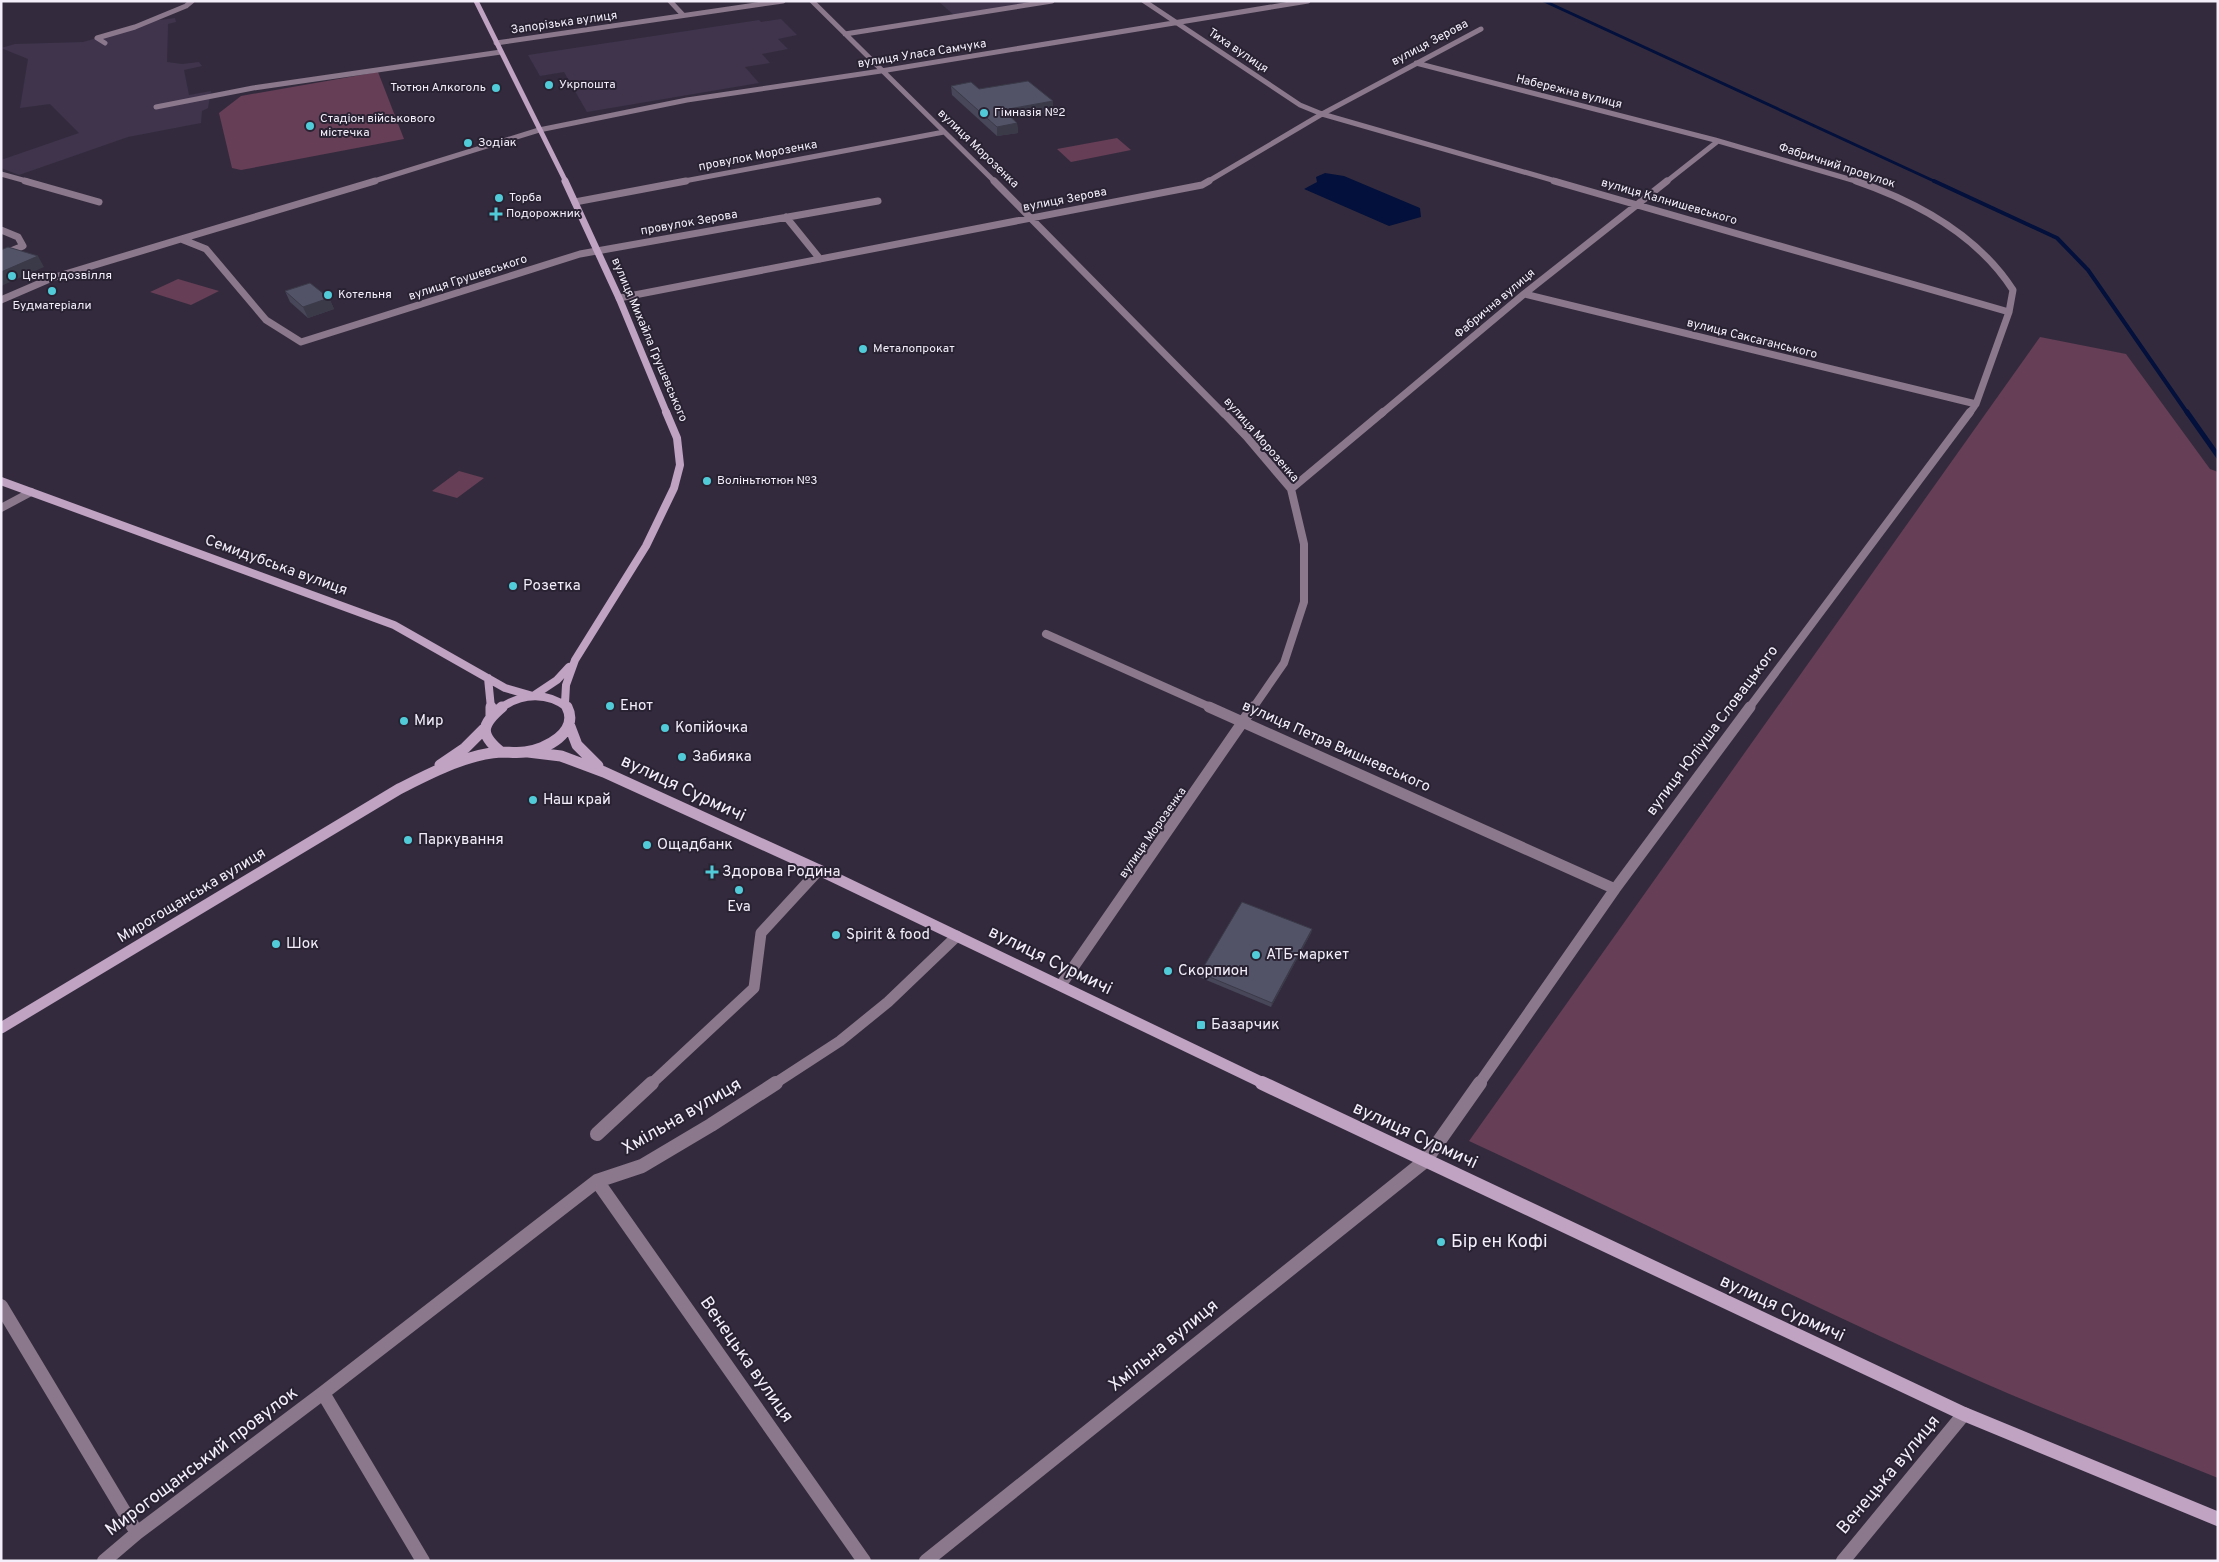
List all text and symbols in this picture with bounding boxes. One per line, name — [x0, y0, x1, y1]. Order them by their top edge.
street label: Запорізька вулиця — [510, 8, 618, 38]
street label: вулиця Зерова — [1389, 16, 1471, 70]
street label: Тиха вулиця — [1205, 25, 1271, 77]
street label: вулиця Уласа Самчука — [857, 36, 987, 72]
street label: Набережна вулиця — [1514, 71, 1624, 113]
place label: Укрпошта — [559, 77, 616, 93]
marker: Укрпошта — [543, 79, 555, 91]
place label: Тютюн Алкоголь — [390, 80, 486, 96]
marker: Тютюн Алкоголь — [490, 82, 502, 94]
place label: Гімназія №2 — [994, 105, 1066, 121]
street label: вулиця Морозенка — [934, 106, 1022, 192]
marker: Гімназія №2 — [978, 107, 990, 119]
place label: Стадіон військового містечка — [320, 111, 436, 141]
marker: Стадіон військового містечка — [304, 120, 316, 132]
place label: Зодіак — [478, 135, 517, 151]
marker: Зодіак — [462, 137, 474, 149]
street label: провулок Морозенка — [697, 137, 819, 175]
street label: Фабричний провулок — [1776, 140, 1898, 193]
street label: вулиця Калнишевського — [1599, 175, 1739, 229]
street label: вулиця Зерова — [1022, 184, 1108, 216]
place label: Торба — [509, 190, 542, 206]
marker: Торба — [493, 192, 505, 204]
place label: Подорожник — [506, 206, 581, 222]
street label: провулок Зерова — [639, 207, 739, 239]
marker: Подорожник — [490, 208, 502, 220]
street label: вулиця Грушевського — [407, 251, 530, 305]
street label: вулиця Михайла Грушевського — [607, 256, 691, 425]
street label: Фабрична вулиця — [1451, 265, 1539, 343]
place label: Центр дозвілля — [22, 268, 112, 284]
marker: Центр дозвілля — [6, 270, 18, 282]
marker: Будматеріали — [46, 285, 58, 297]
place label: Котельня — [338, 287, 392, 303]
marker: Котельня — [322, 289, 334, 301]
place label: Будматеріали — [13, 298, 92, 314]
street label: вулиця Саксаганського — [1685, 315, 1819, 363]
place label: Металопрокат — [873, 341, 955, 357]
marker: Металопрокат — [857, 343, 869, 355]
street label: вулиця Морозенка — [1220, 394, 1302, 486]
place label: Воліньтютюн №3 — [717, 473, 818, 489]
marker: Воліньтютюн №3 — [701, 475, 713, 487]
street label: Семидубська вулиця — [202, 531, 350, 601]
place label: Розетка — [523, 577, 581, 596]
marker: Розетка — [507, 580, 519, 592]
street label: вулиця Юліуша Словацького — [1643, 642, 1783, 820]
place label: Енот — [620, 697, 653, 716]
street label: вулиця Петра Вишневського — [1239, 697, 1433, 797]
marker: Енот — [604, 700, 616, 712]
place label: Мир — [414, 712, 443, 731]
marker: Мир — [398, 715, 410, 727]
place label: Копійочка — [675, 719, 748, 738]
marker: Копійочка — [659, 722, 671, 734]
place label: Забияка — [692, 748, 752, 767]
street label: вулиця Сурмичі — [617, 750, 749, 828]
marker: Забияка — [676, 751, 688, 763]
street label: вулиця Морозенка — [1116, 784, 1190, 882]
place label: Наш край — [543, 791, 611, 810]
marker: Наш край — [527, 794, 539, 806]
place label: Паркування — [418, 831, 504, 850]
marker: Паркування — [402, 834, 414, 846]
place label: Ощадбанк — [657, 836, 733, 855]
marker: Ощадбанк — [641, 839, 653, 851]
street label: Мирогощанська вулиця — [114, 844, 270, 948]
place label: Здорова Родина — [722, 863, 840, 882]
marker: Здорова Родина — [706, 866, 718, 878]
marker: Eva — [733, 884, 745, 896]
place label: Eva — [727, 898, 751, 917]
street label: вулиця Сурмичі — [984, 921, 1116, 1001]
place label: Spirit & food — [846, 926, 930, 945]
marker: Spirit & food — [830, 929, 842, 941]
place label: Шок — [286, 935, 319, 954]
marker: Шок — [270, 938, 282, 950]
place label: АТБ-маркет — [1266, 946, 1349, 965]
marker: АТБ-маркет — [1250, 949, 1262, 961]
place label: Скорпион — [1178, 962, 1248, 981]
marker: Скорпион — [1162, 965, 1174, 977]
place label: Базарчик — [1211, 1016, 1280, 1035]
marker: Базарчик — [1195, 1019, 1207, 1031]
street label: Хмільна вулиця — [618, 1073, 746, 1161]
street label: вулиця Сурмичі — [1349, 1097, 1481, 1175]
place label: Бір ен Кофі — [1451, 1231, 1547, 1254]
marker: Бір ен Кофі — [1435, 1236, 1447, 1248]
street label: вулиця Сурмичі — [1716, 1270, 1848, 1348]
street label: Венецька вулиця — [694, 1292, 798, 1428]
street label: Хмільна вулиця — [1104, 1295, 1224, 1397]
street label: Мирогощанський провулок — [101, 1382, 303, 1542]
street label: Венецька вулиця — [1832, 1411, 1946, 1539]

